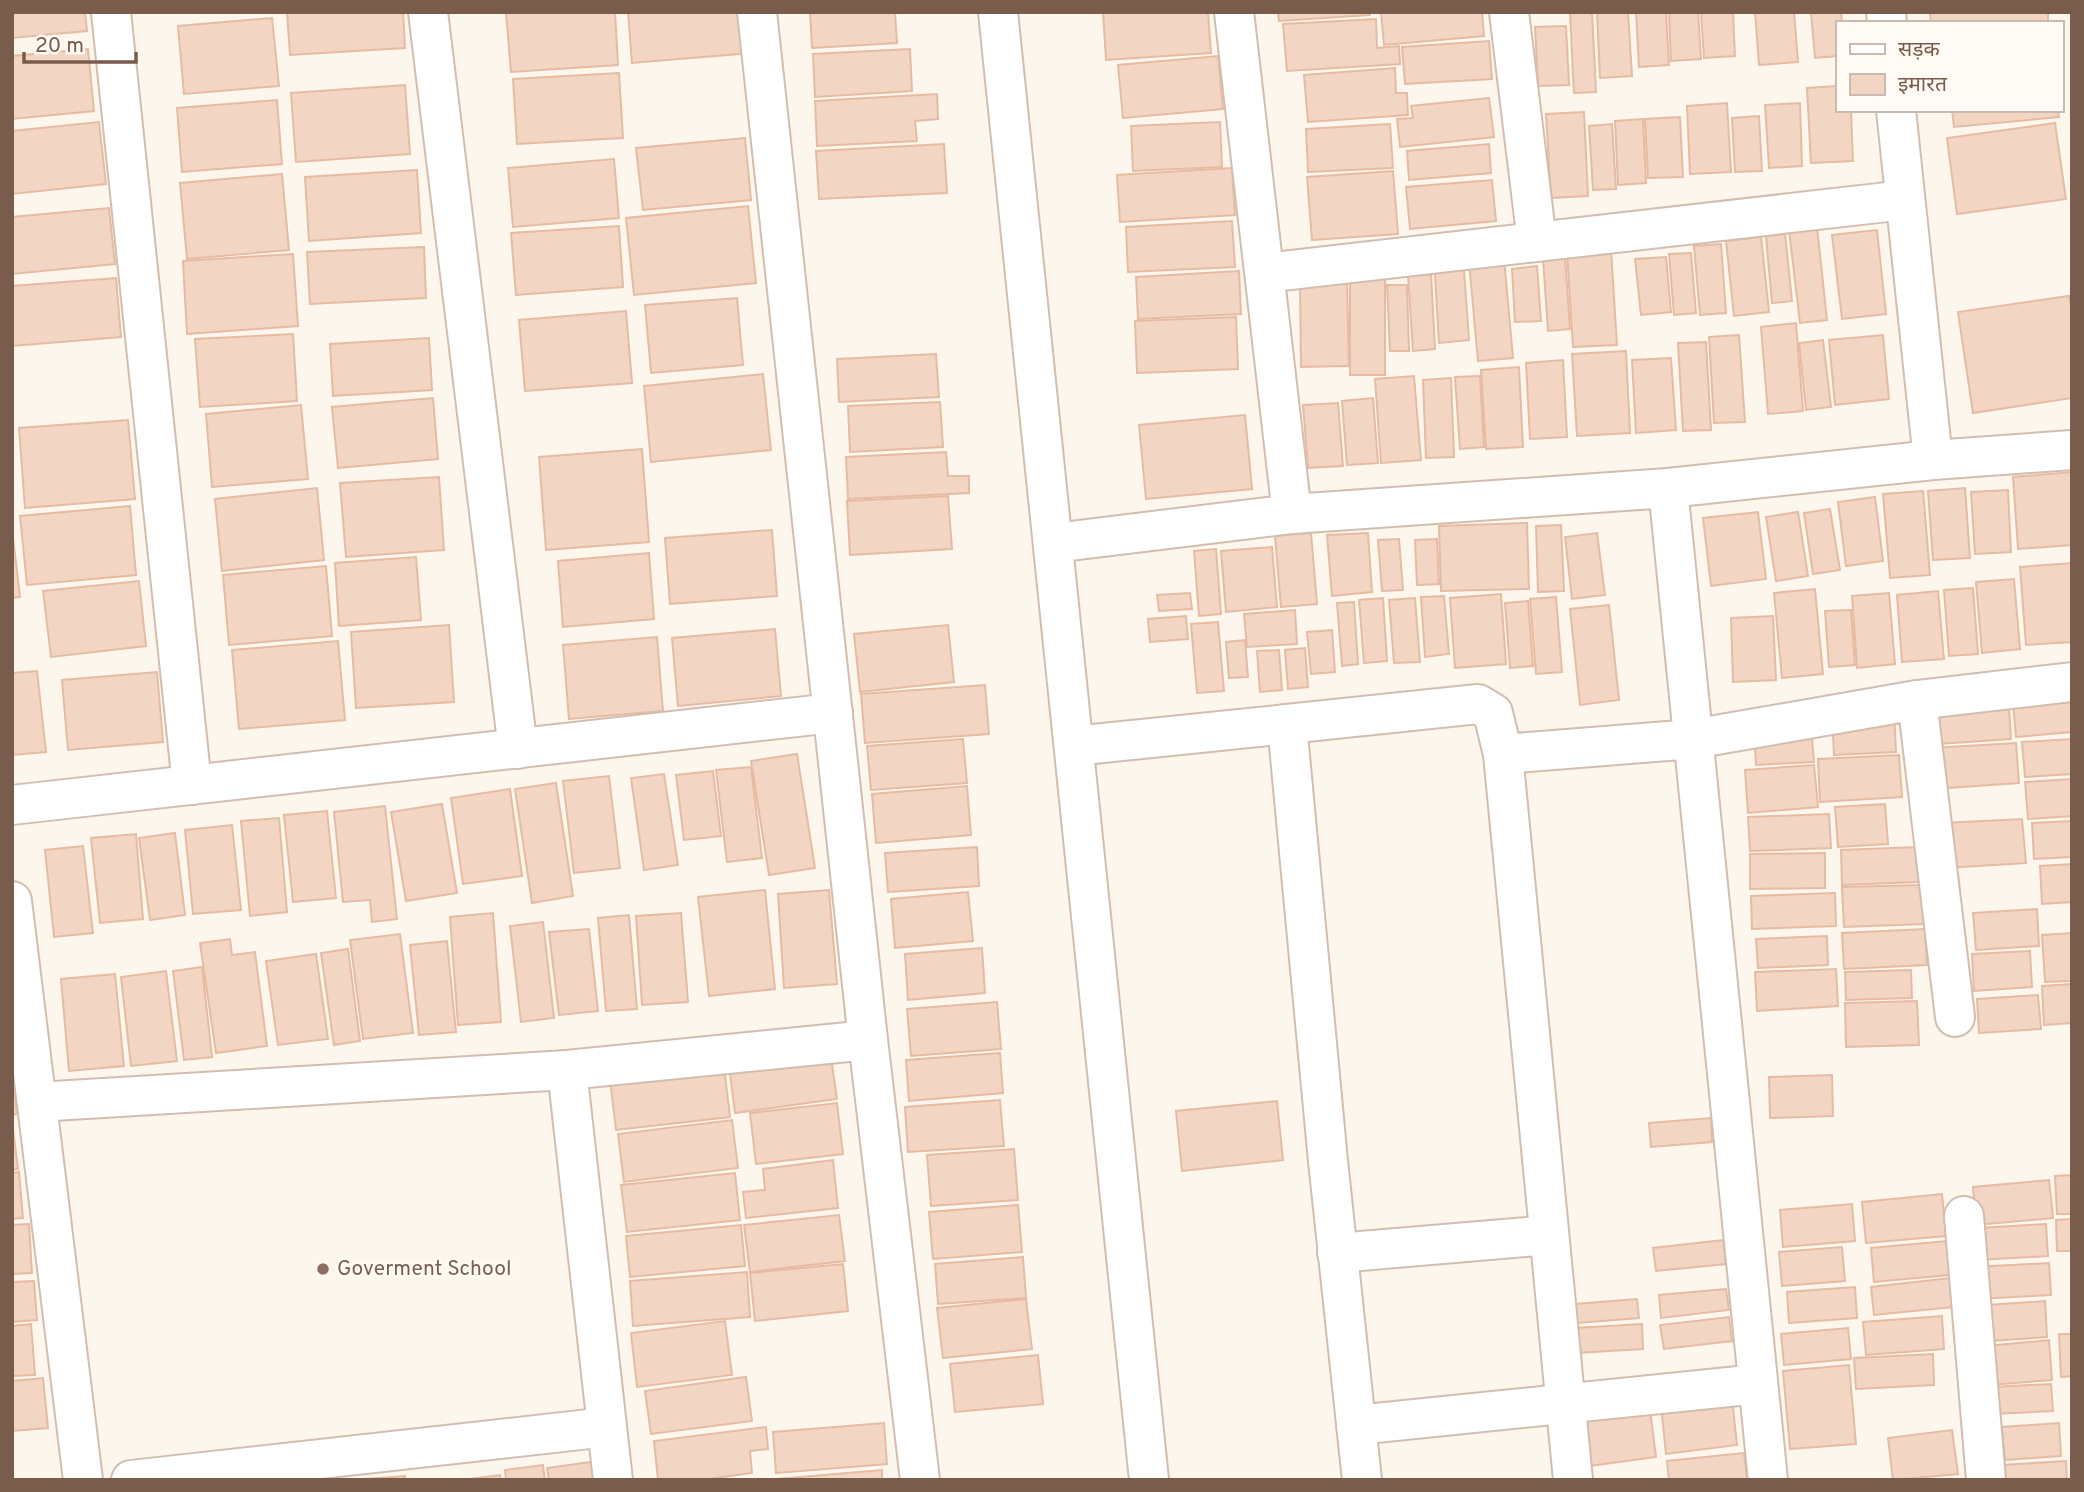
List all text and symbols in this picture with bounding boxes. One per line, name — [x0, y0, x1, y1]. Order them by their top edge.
scale bar — [24, 21, 136, 65]
legend — [1836, 21, 2063, 112]
text: 20 m — [35, 33, 84, 60]
text: सड़क — [1898, 37, 1940, 64]
text: इमारत — [1898, 72, 1948, 99]
place label: Goverment School — [337, 1256, 511, 1283]
marker: Goverment School — [315, 1261, 331, 1277]

